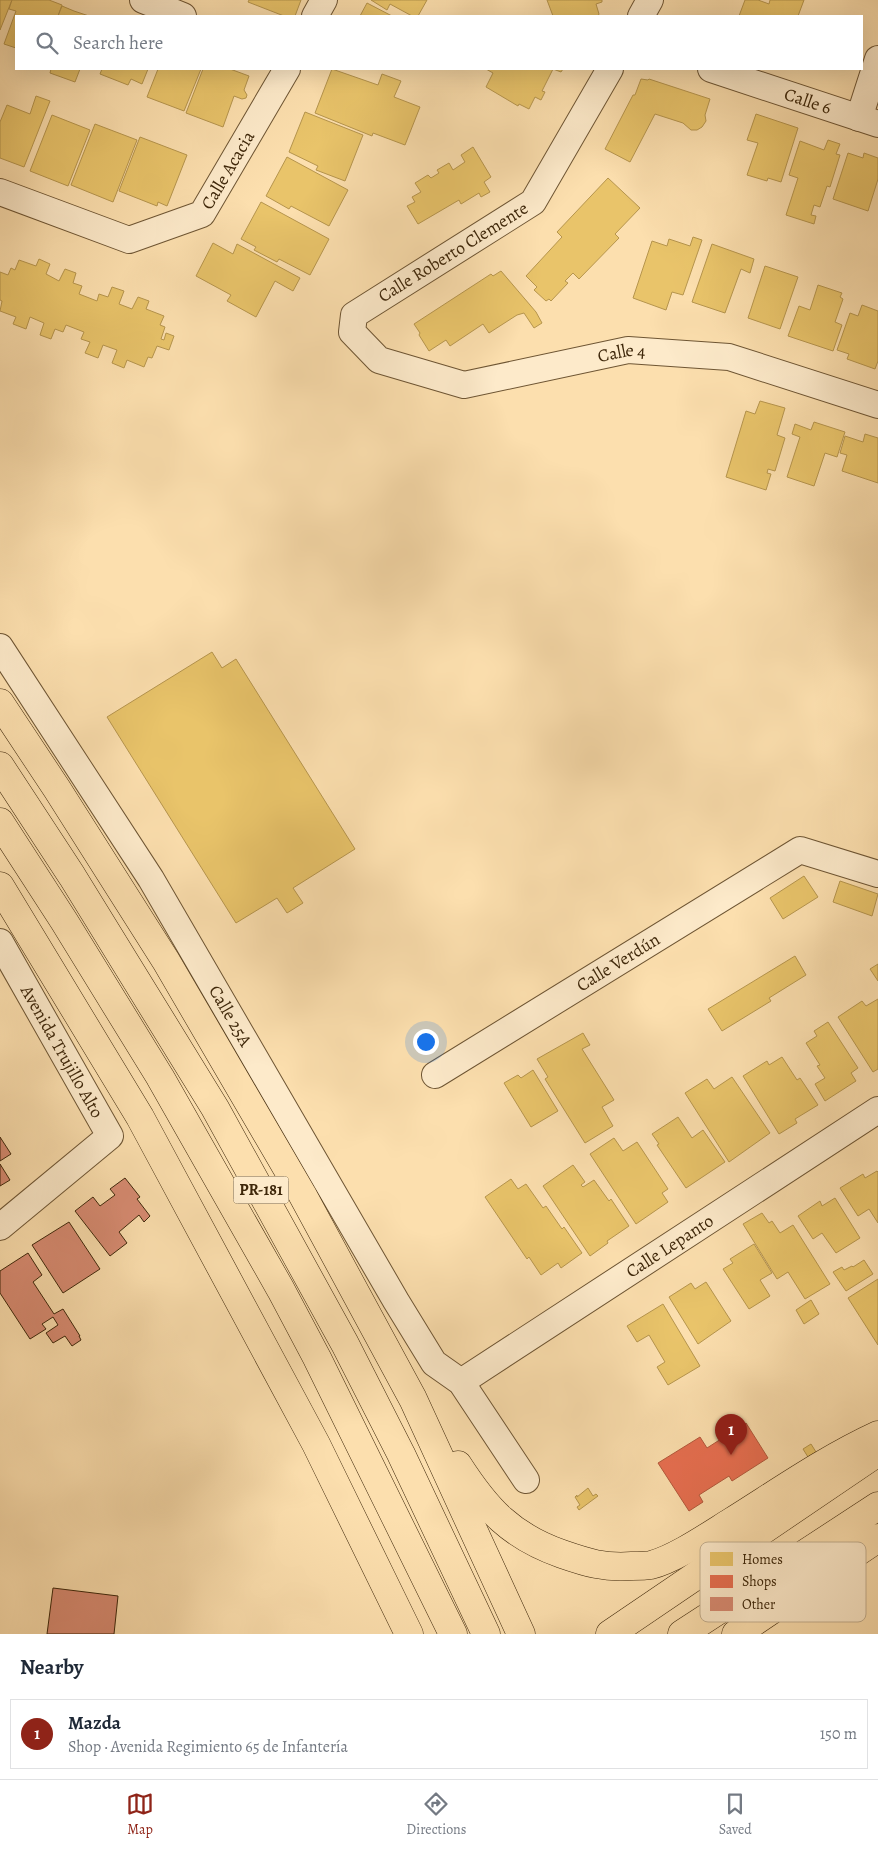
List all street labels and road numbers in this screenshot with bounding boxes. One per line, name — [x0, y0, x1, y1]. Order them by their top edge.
street label: Calle 6 — [781, 82, 835, 120]
street label: Calle Acacia — [195, 126, 260, 214]
street label: Calle Roberto Clemente — [373, 196, 533, 308]
street label: Calle 4 — [595, 338, 646, 368]
street label: Calle Verdún — [572, 927, 664, 997]
street label: Avenida Trujillo Alto — [14, 980, 109, 1122]
street label: Calle 25A — [203, 981, 258, 1051]
road number: PR-181 — [234, 1176, 288, 1204]
street label: Calle Lepanto — [621, 1209, 718, 1283]

